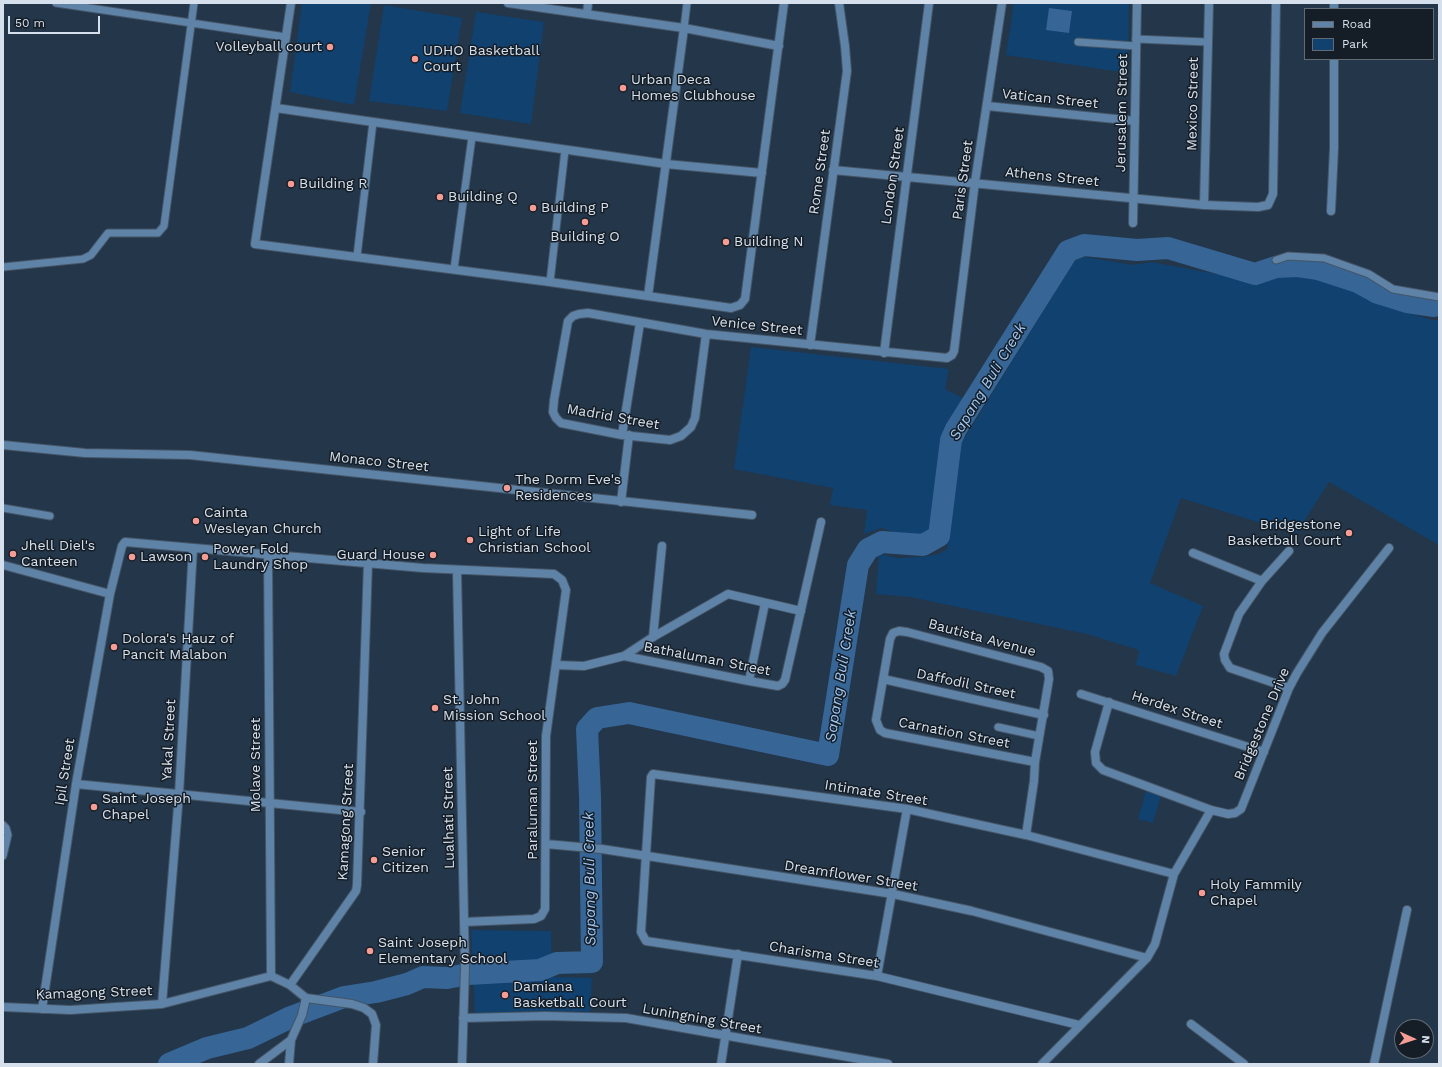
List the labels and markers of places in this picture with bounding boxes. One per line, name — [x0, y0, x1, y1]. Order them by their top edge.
place label: Volleyball court — [216, 39, 322, 55]
marker: Volleyball court — [325, 42, 335, 52]
place label: UDHO Basketball Court — [423, 43, 540, 76]
marker: UDHO Basketball Court — [410, 54, 420, 64]
place label: Urban Deca Homes Clubhouse — [631, 72, 756, 104]
marker: Urban Deca Homes Clubhouse — [618, 83, 628, 93]
place label: Building R — [299, 176, 367, 192]
marker: Building R — [286, 179, 296, 189]
place label: Building Q — [448, 189, 518, 205]
marker: Building Q — [435, 192, 445, 202]
place label: Building P — [541, 200, 609, 216]
marker: Building P — [528, 203, 538, 213]
marker: Building O — [580, 217, 590, 227]
place label: Building O — [550, 229, 620, 245]
place label: Building N — [734, 234, 803, 250]
marker: Building N — [721, 237, 731, 247]
place label: The Dorm Eve's Residences — [515, 472, 621, 504]
marker: The Dorm Eve's Residences — [502, 483, 512, 493]
place label: Cainta Wesleyan Church — [204, 505, 322, 538]
marker: Cainta Wesleyan Church — [191, 516, 201, 526]
place label: Bridgestone Basketball Court — [1227, 517, 1341, 550]
place label: Light of Life Christian School — [478, 524, 591, 556]
marker: Bridgestone Basketball Court — [1344, 528, 1354, 538]
marker: Light of Life Christian School — [465, 535, 475, 545]
place label: Jhell Diel's Canteen — [21, 538, 95, 570]
place label: Power Fold Laundry Shop — [213, 541, 308, 574]
place label: Guard House — [337, 547, 425, 563]
marker: Jhell Diel's Canteen — [8, 549, 18, 559]
place label: Lawson — [140, 549, 192, 565]
marker: Guard House — [428, 550, 438, 560]
marker: Lawson — [127, 552, 137, 562]
marker: Power Fold Laundry Shop — [200, 552, 210, 562]
place label: Dolora's Hauz of Pancit Malabon — [122, 631, 234, 664]
marker: Dolora's Hauz of Pancit Malabon — [109, 642, 119, 652]
place label: St. John Mission School — [443, 692, 546, 724]
marker: St. John Mission School — [430, 703, 440, 713]
place label: Saint Joseph Chapel — [102, 791, 191, 824]
marker: Saint Joseph Chapel — [89, 802, 99, 812]
place label: Senior Citizen — [382, 844, 429, 876]
marker: Senior Citizen — [369, 855, 379, 865]
place label: Holy Fammily Chapel — [1210, 877, 1302, 910]
marker: Holy Fammily Chapel — [1197, 888, 1207, 898]
place label: Saint Joseph Elementary School — [378, 935, 507, 968]
marker: Saint Joseph Elementary School — [365, 946, 375, 956]
place label: Damiana Basketball Court — [513, 979, 627, 1012]
marker: Damiana Basketball Court — [500, 990, 510, 1000]

